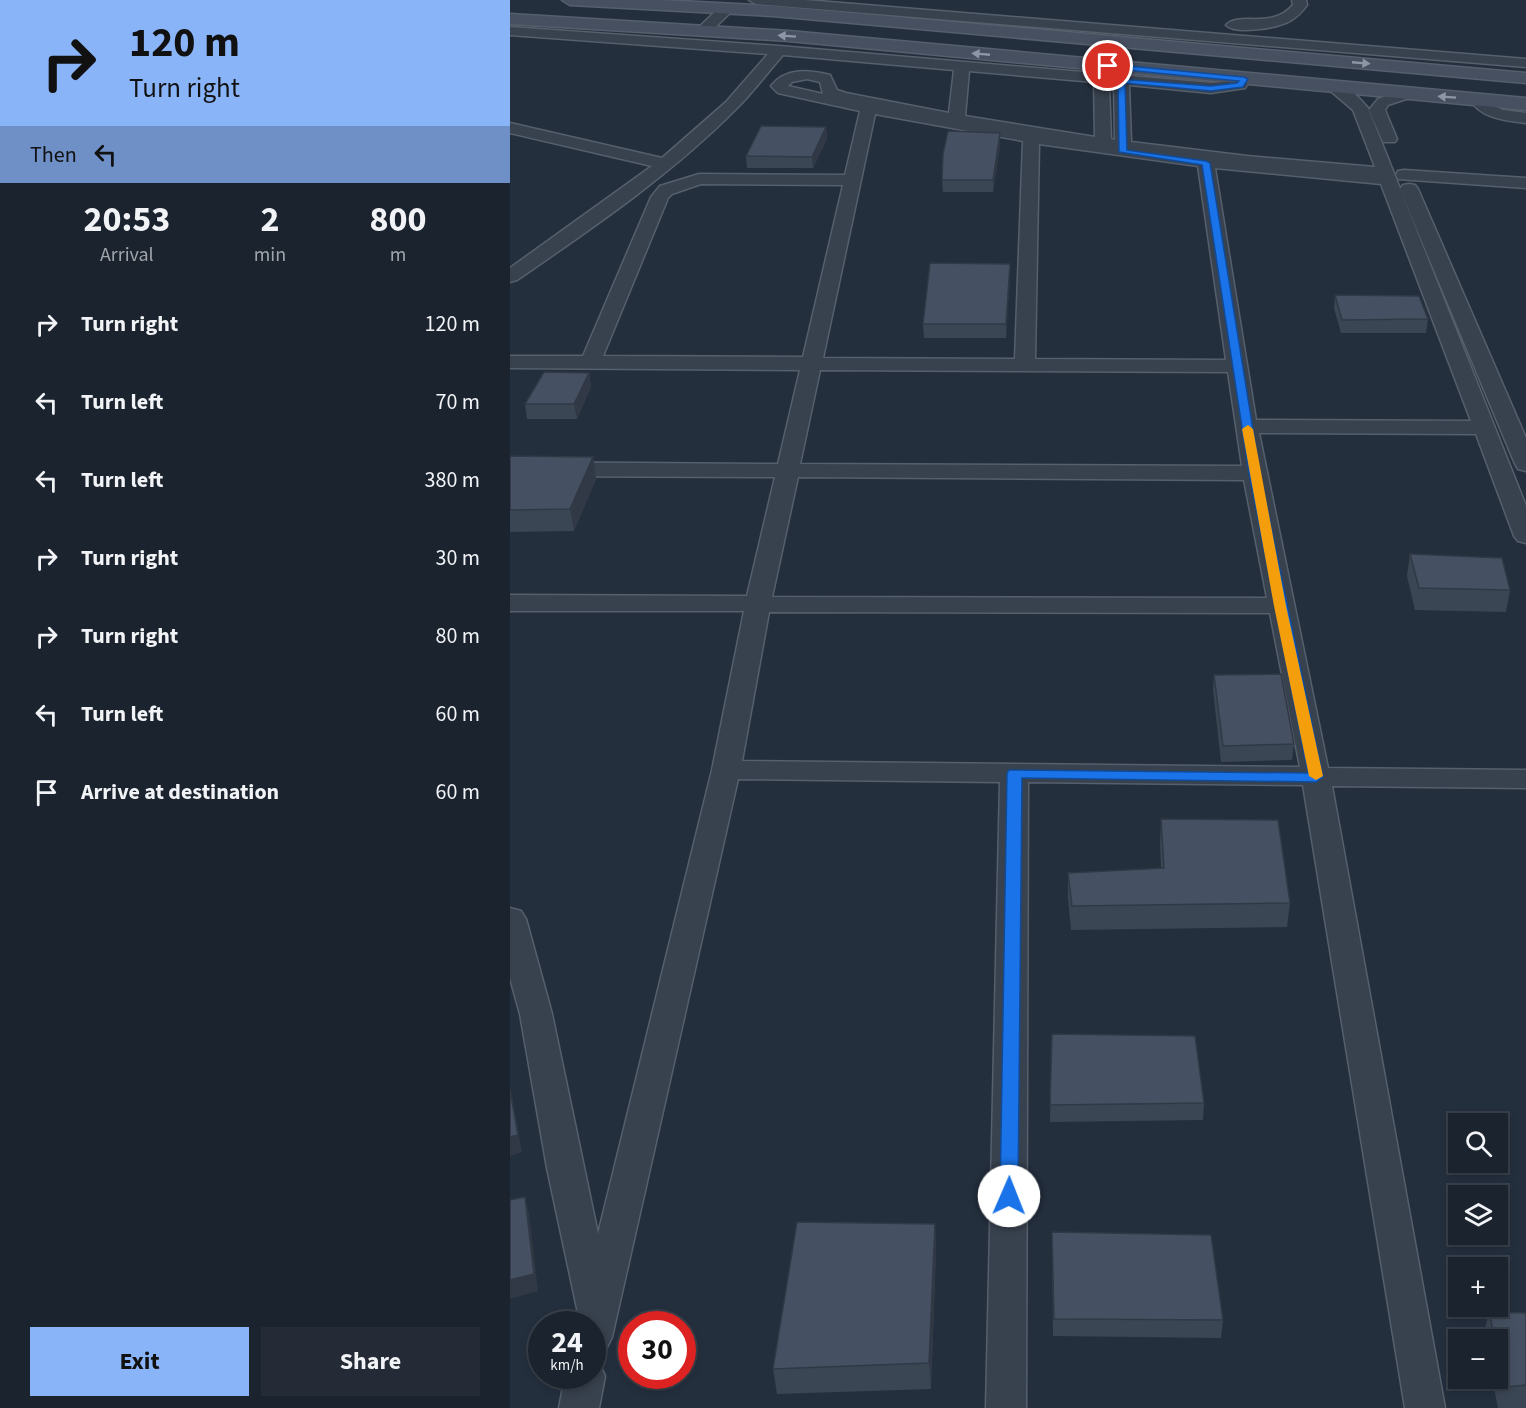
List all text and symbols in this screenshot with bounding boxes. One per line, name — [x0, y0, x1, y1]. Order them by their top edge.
text: 120 m — [129, 13, 240, 73]
icon: right — [30, 24, 108, 102]
one-way arrow — [777, 32, 796, 41]
pin — [1082, 40, 1133, 91]
one-way arrow — [971, 49, 990, 59]
icon: arrive — [1091, 49, 1124, 82]
one-way arrow — [1351, 58, 1370, 68]
text: Turn right — [129, 69, 240, 108]
one-way arrow — [1437, 92, 1456, 102]
icon: left — [89, 138, 122, 171]
text: Then — [30, 139, 77, 171]
text: 20:53 — [83, 194, 170, 245]
text: 2 — [260, 194, 279, 245]
text: 800 — [370, 194, 427, 245]
text: Arrival — [100, 241, 154, 269]
text: min — [254, 241, 286, 269]
text: m — [390, 241, 406, 269]
icon: right — [30, 308, 63, 341]
text: Turn right — [81, 308, 178, 340]
text: 120 m — [425, 308, 480, 340]
icon: left — [30, 386, 63, 419]
text: Turn left — [81, 386, 163, 418]
text: 70 m — [435, 386, 480, 418]
icon: left — [30, 464, 63, 497]
text: Turn left — [81, 464, 163, 496]
text: 380 m — [425, 464, 480, 496]
icon: right — [30, 542, 63, 575]
text: Turn right — [81, 542, 178, 574]
text: 30 m — [435, 542, 480, 574]
icon: right — [30, 620, 63, 653]
text: Turn right — [81, 620, 178, 652]
text: 80 m — [435, 620, 480, 652]
icon: left — [30, 698, 63, 731]
text: Turn left — [81, 698, 163, 730]
text: 60 m — [435, 698, 480, 730]
icon: arrive — [30, 776, 63, 809]
text: Arrive at destination — [81, 776, 279, 808]
text: 60 m — [435, 776, 480, 808]
map controls — [1448, 1113, 1508, 1389]
button: search — [1448, 1113, 1508, 1173]
position arrow — [977, 1164, 1041, 1228]
button: layers — [1448, 1185, 1508, 1245]
button: + — [1448, 1257, 1508, 1317]
speed limit sign: 30 — [618, 1311, 696, 1389]
text: 24 — [551, 1321, 583, 1364]
button: Exit — [30, 1327, 249, 1396]
button: Share — [261, 1327, 480, 1396]
button: − — [1448, 1329, 1508, 1389]
text: km/h — [550, 1355, 584, 1376]

